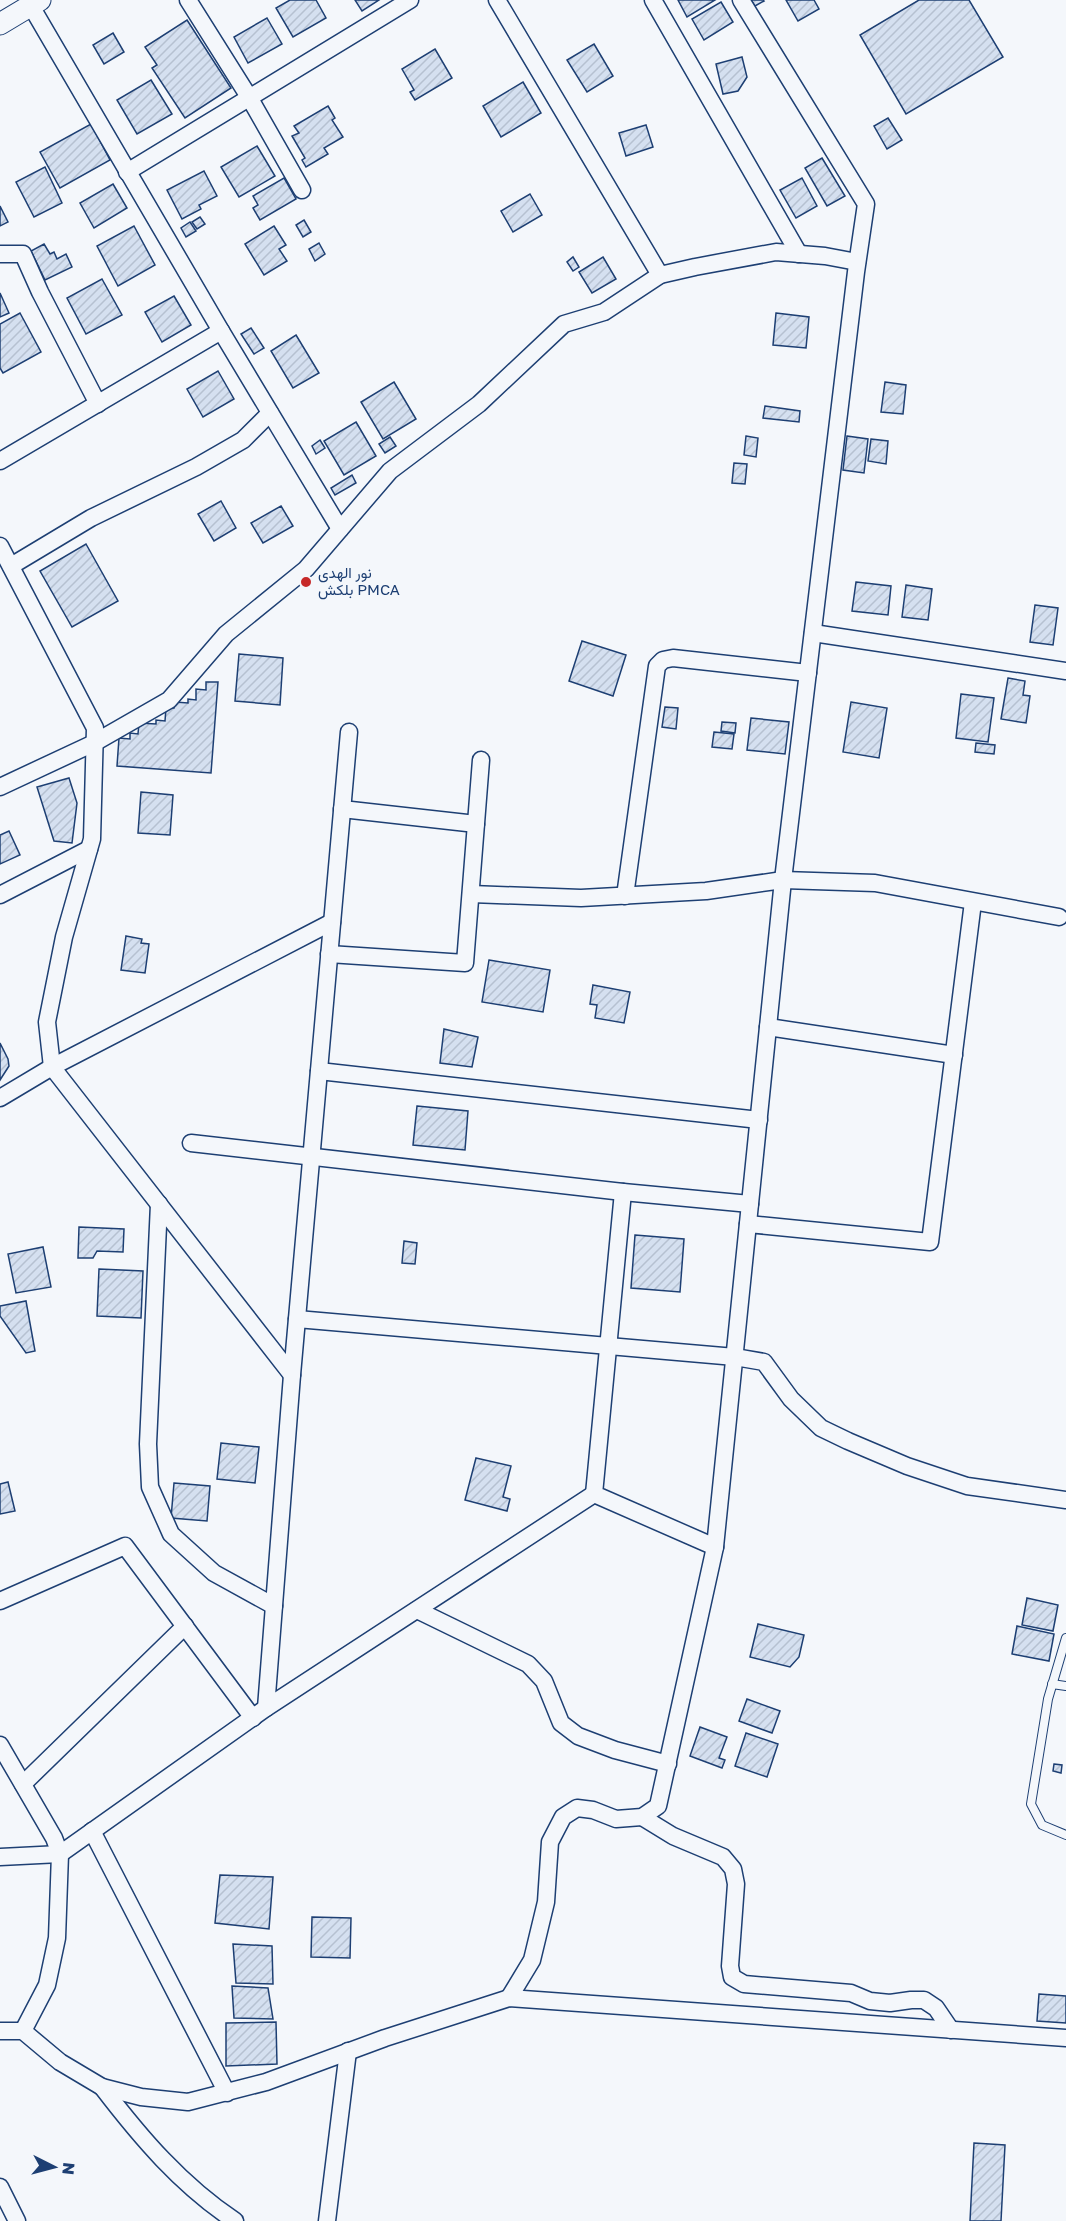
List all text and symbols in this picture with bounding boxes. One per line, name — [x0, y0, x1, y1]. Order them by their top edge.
place label: نور الهدى بلكش PMCA — [318, 563, 400, 600]
marker: نور الهدى بلكش PMCA — [299, 575, 313, 589]
north arrow — [24, 2137, 84, 2197]
text: N — [58, 2161, 79, 2176]

